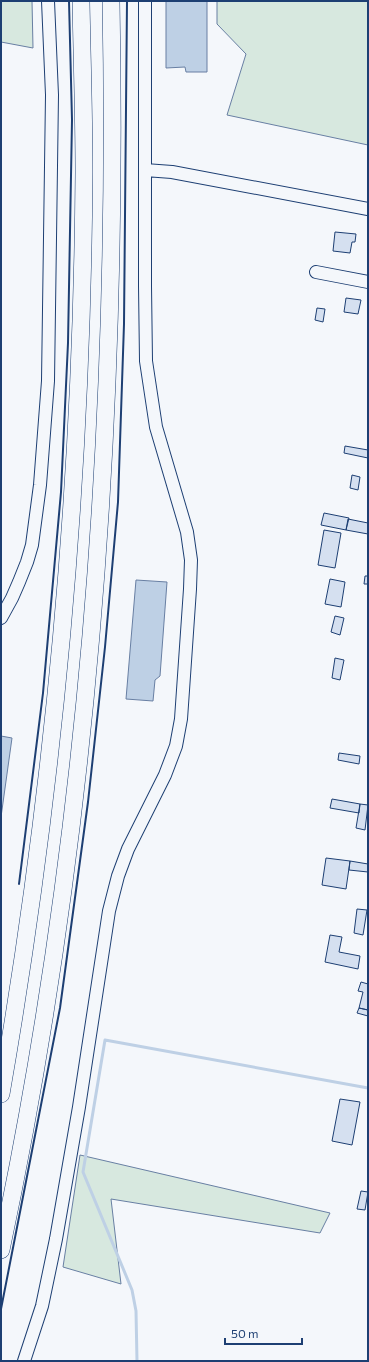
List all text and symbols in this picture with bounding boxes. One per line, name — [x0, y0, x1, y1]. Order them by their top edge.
scale bar — [225, 1320, 302, 1346]
text: 50 m — [231, 1326, 259, 1340]

